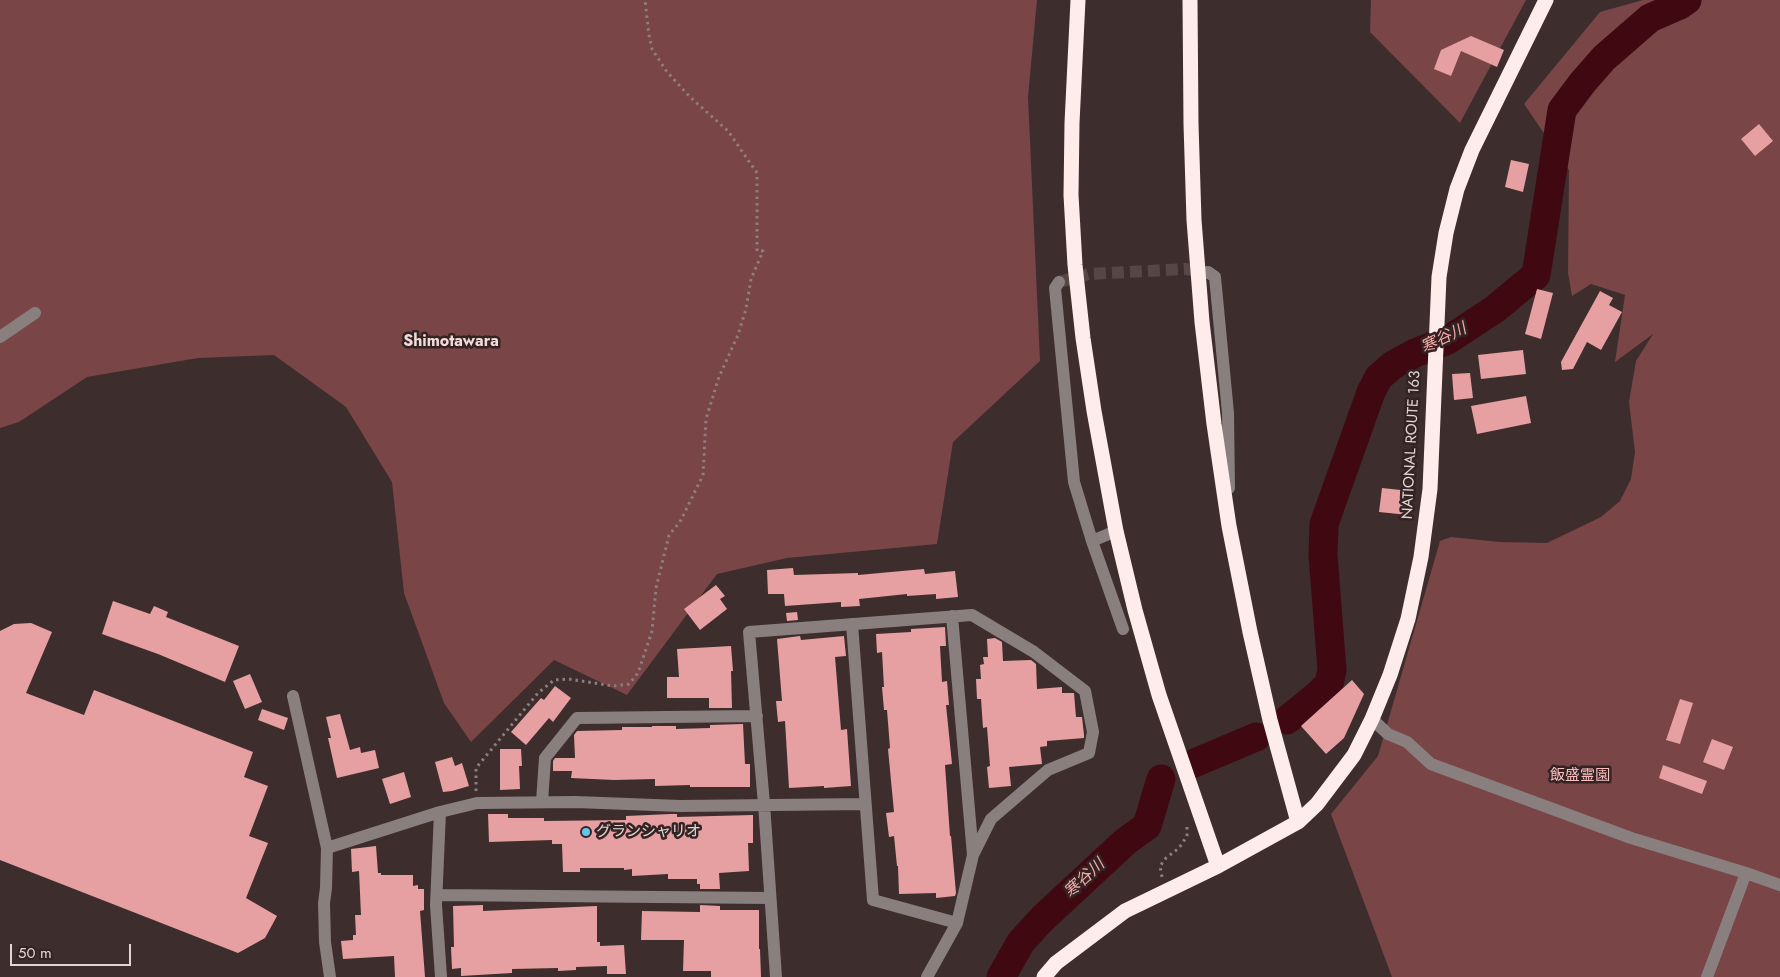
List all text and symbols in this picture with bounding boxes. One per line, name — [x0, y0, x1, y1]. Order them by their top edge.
water label: 寒谷川 — [1418, 320, 1470, 358]
district label: Shimotawara — [403, 332, 499, 352]
street label: NATIONAL ROUTE 163 — [1399, 370, 1425, 520]
park label: 飯盛霊園 — [1550, 767, 1610, 785]
place label: グランシャリオ — [596, 823, 701, 841]
marker: グランシャリオ — [580, 826, 592, 838]
water label: 寒谷川 — [1061, 856, 1109, 902]
scale bar — [12, 934, 134, 966]
text: 50 m — [18, 942, 52, 964]

